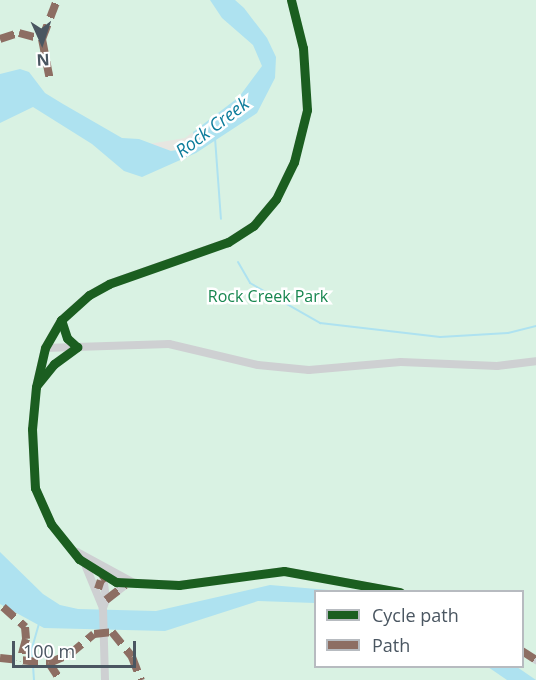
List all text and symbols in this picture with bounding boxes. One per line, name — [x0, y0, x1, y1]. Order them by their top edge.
north arrow — [12, 12, 72, 72]
text: N — [36, 49, 50, 71]
water label: Rock Creek — [171, 92, 253, 162]
park label: Rock Creek Park — [208, 286, 328, 306]
legend — [314, 590, 524, 668]
text: Cycle path — [372, 603, 459, 627]
scale bar — [15, 629, 140, 667]
text: Path — [372, 633, 410, 657]
text: 100 m — [23, 639, 75, 663]

